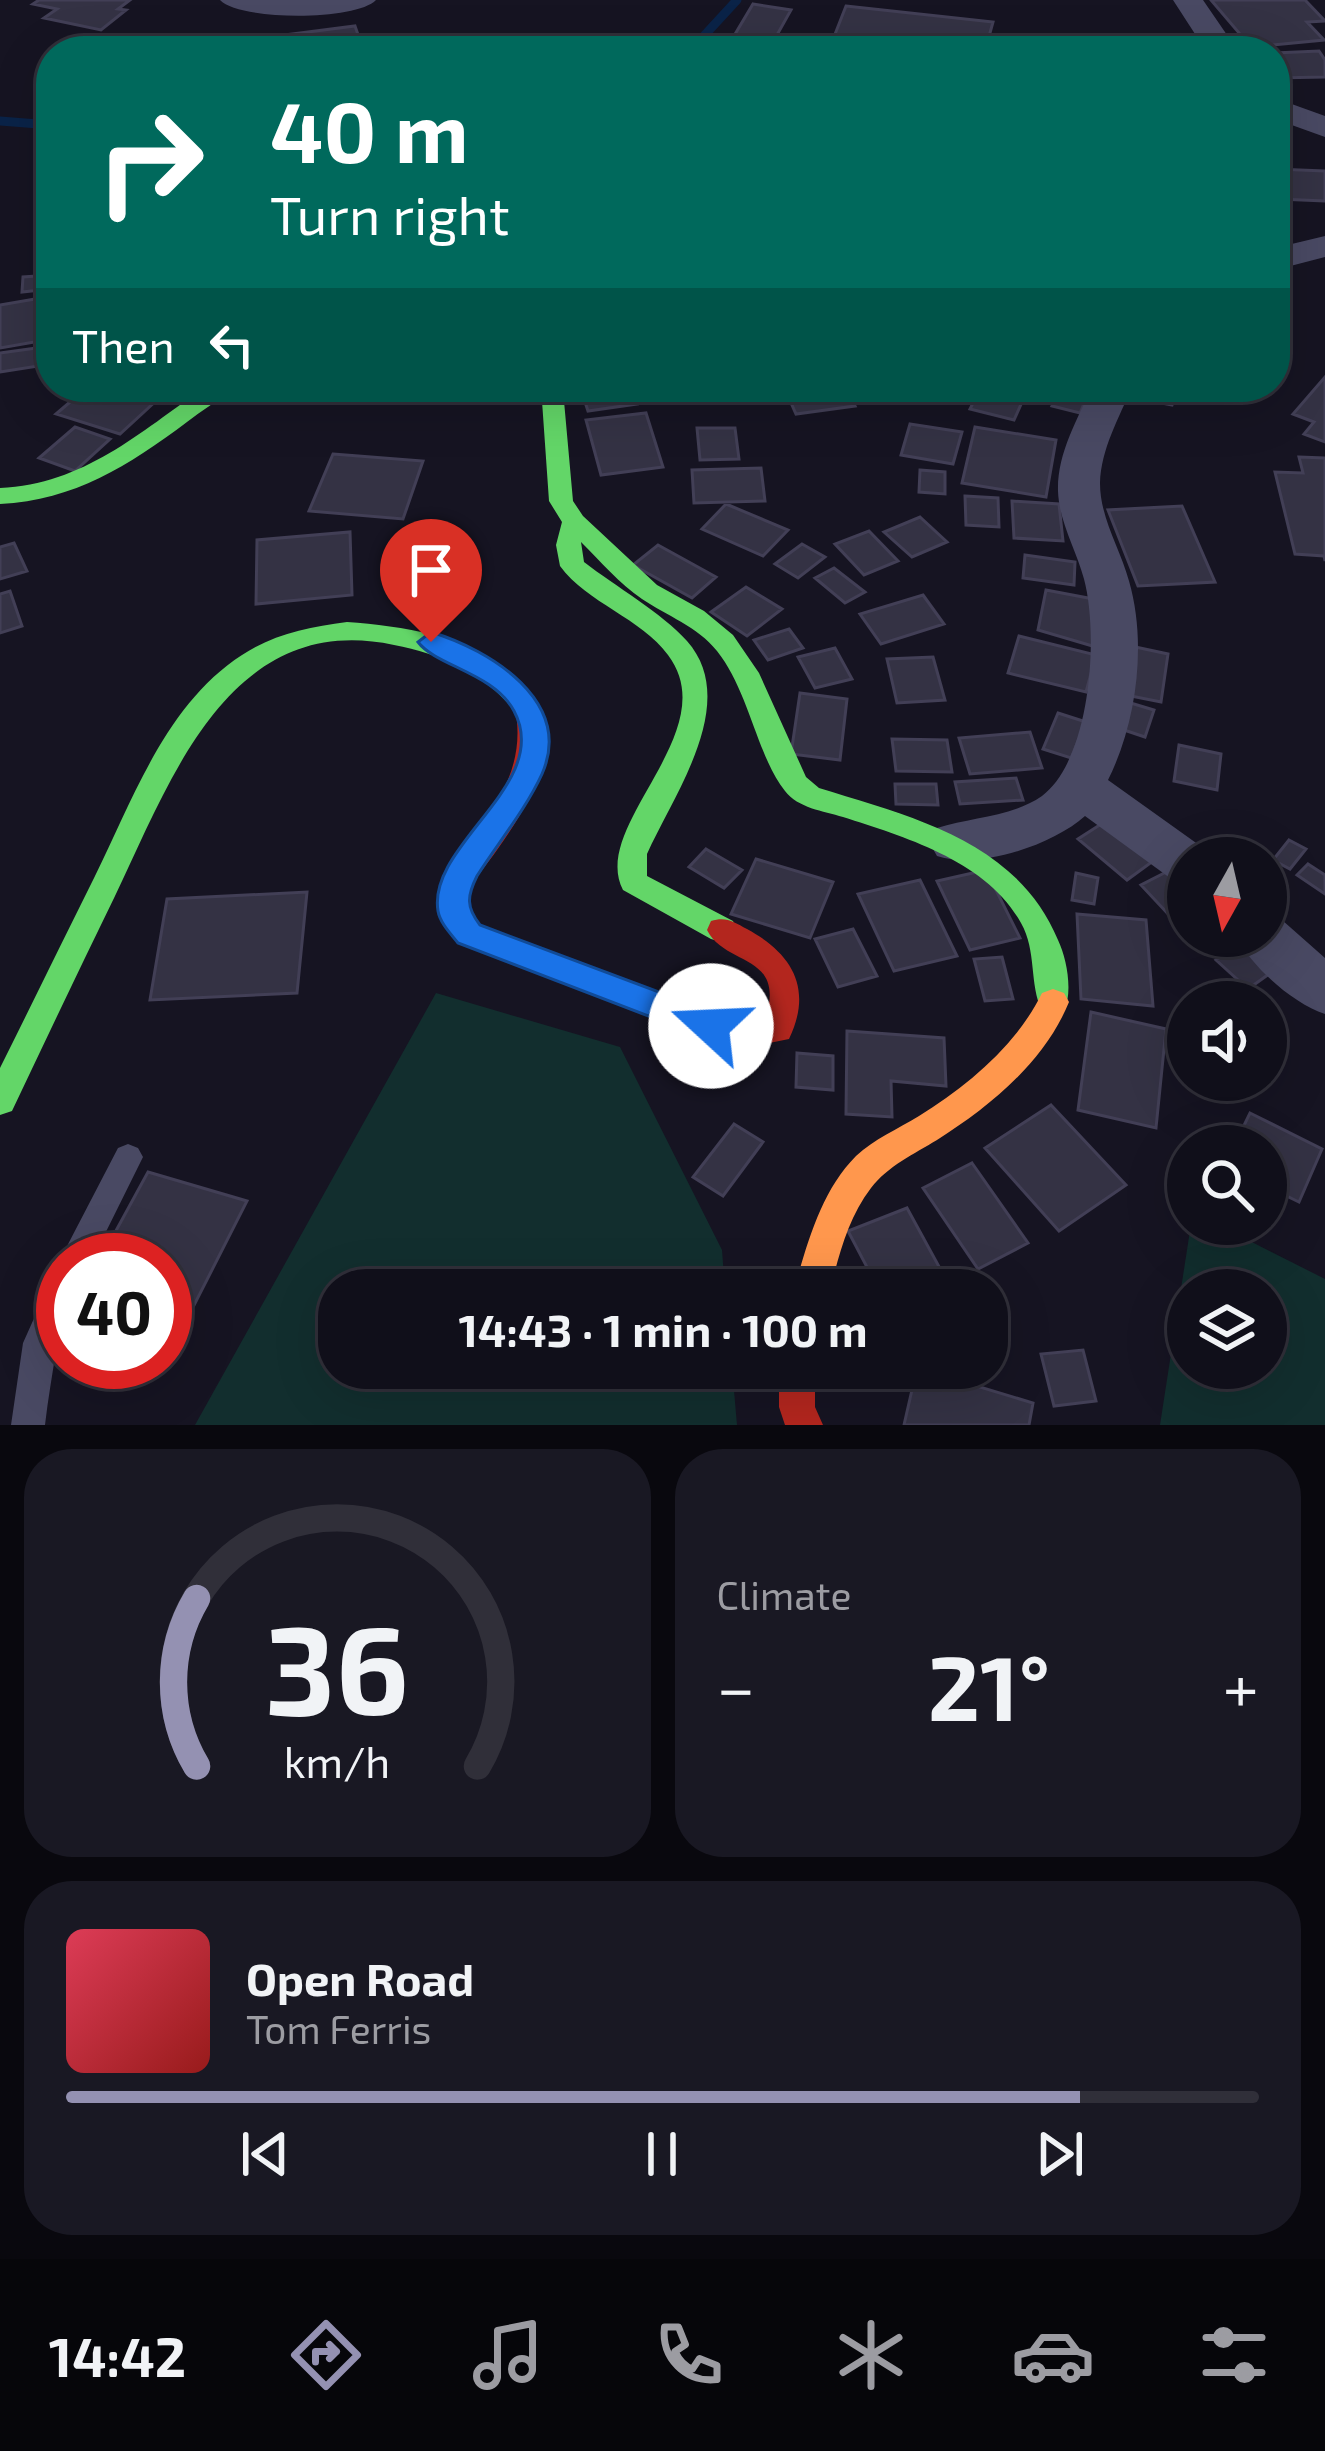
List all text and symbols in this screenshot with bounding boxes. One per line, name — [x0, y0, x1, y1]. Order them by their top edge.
text: 40 m — [270, 79, 469, 180]
icon: right — [72, 84, 228, 240]
text: Turn right — [270, 181, 510, 246]
icon: left — [199, 312, 265, 378]
text: Then — [72, 318, 175, 372]
pin — [380, 519, 482, 642]
icon: arrive — [398, 537, 464, 603]
north arrow — [1167, 837, 1287, 957]
map controls — [1167, 837, 1287, 1389]
position arrow — [648, 963, 774, 1089]
button: sound — [1167, 981, 1287, 1101]
button: search — [1167, 1125, 1287, 1245]
speed limit sign: 40 — [36, 1233, 192, 1389]
button: layers — [1167, 1269, 1287, 1389]
text: 14:43 · 1 min · 100 m — [458, 1302, 868, 1356]
text: Climate — [717, 1571, 851, 1618]
text: 36 — [265, 1590, 409, 1740]
text: 21° — [928, 1631, 1050, 1739]
text: − — [717, 1646, 755, 1725]
text: + — [1223, 1646, 1259, 1725]
text: km/h — [284, 1735, 390, 1787]
text: Open Road — [246, 1951, 474, 2005]
text: Tom Ferris — [246, 2005, 431, 2052]
icon: previous — [232, 2121, 298, 2187]
icon: pause — [629, 2121, 695, 2187]
icon: next — [1027, 2121, 1093, 2187]
icon: directions — [284, 2313, 368, 2397]
icon: music — [466, 2313, 550, 2397]
icon: phone — [647, 2313, 731, 2397]
icon: climate — [829, 2313, 913, 2397]
icon: car — [1011, 2313, 1095, 2397]
icon: filters — [1192, 2313, 1276, 2397]
text: 14:42 — [49, 2323, 186, 2388]

